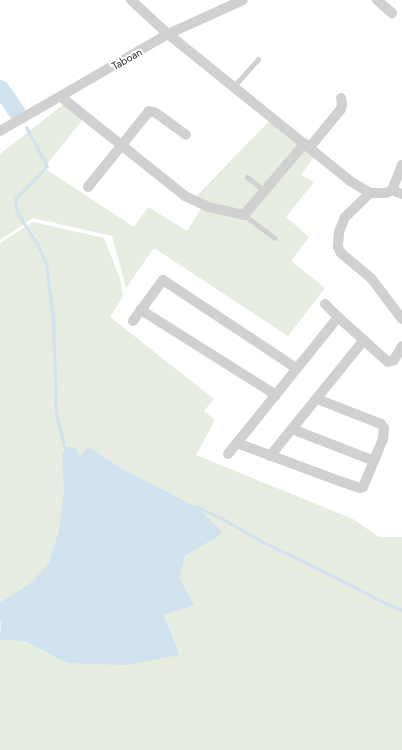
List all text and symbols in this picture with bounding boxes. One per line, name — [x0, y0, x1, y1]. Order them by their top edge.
street label: Taboan — [110, 45, 144, 73]

